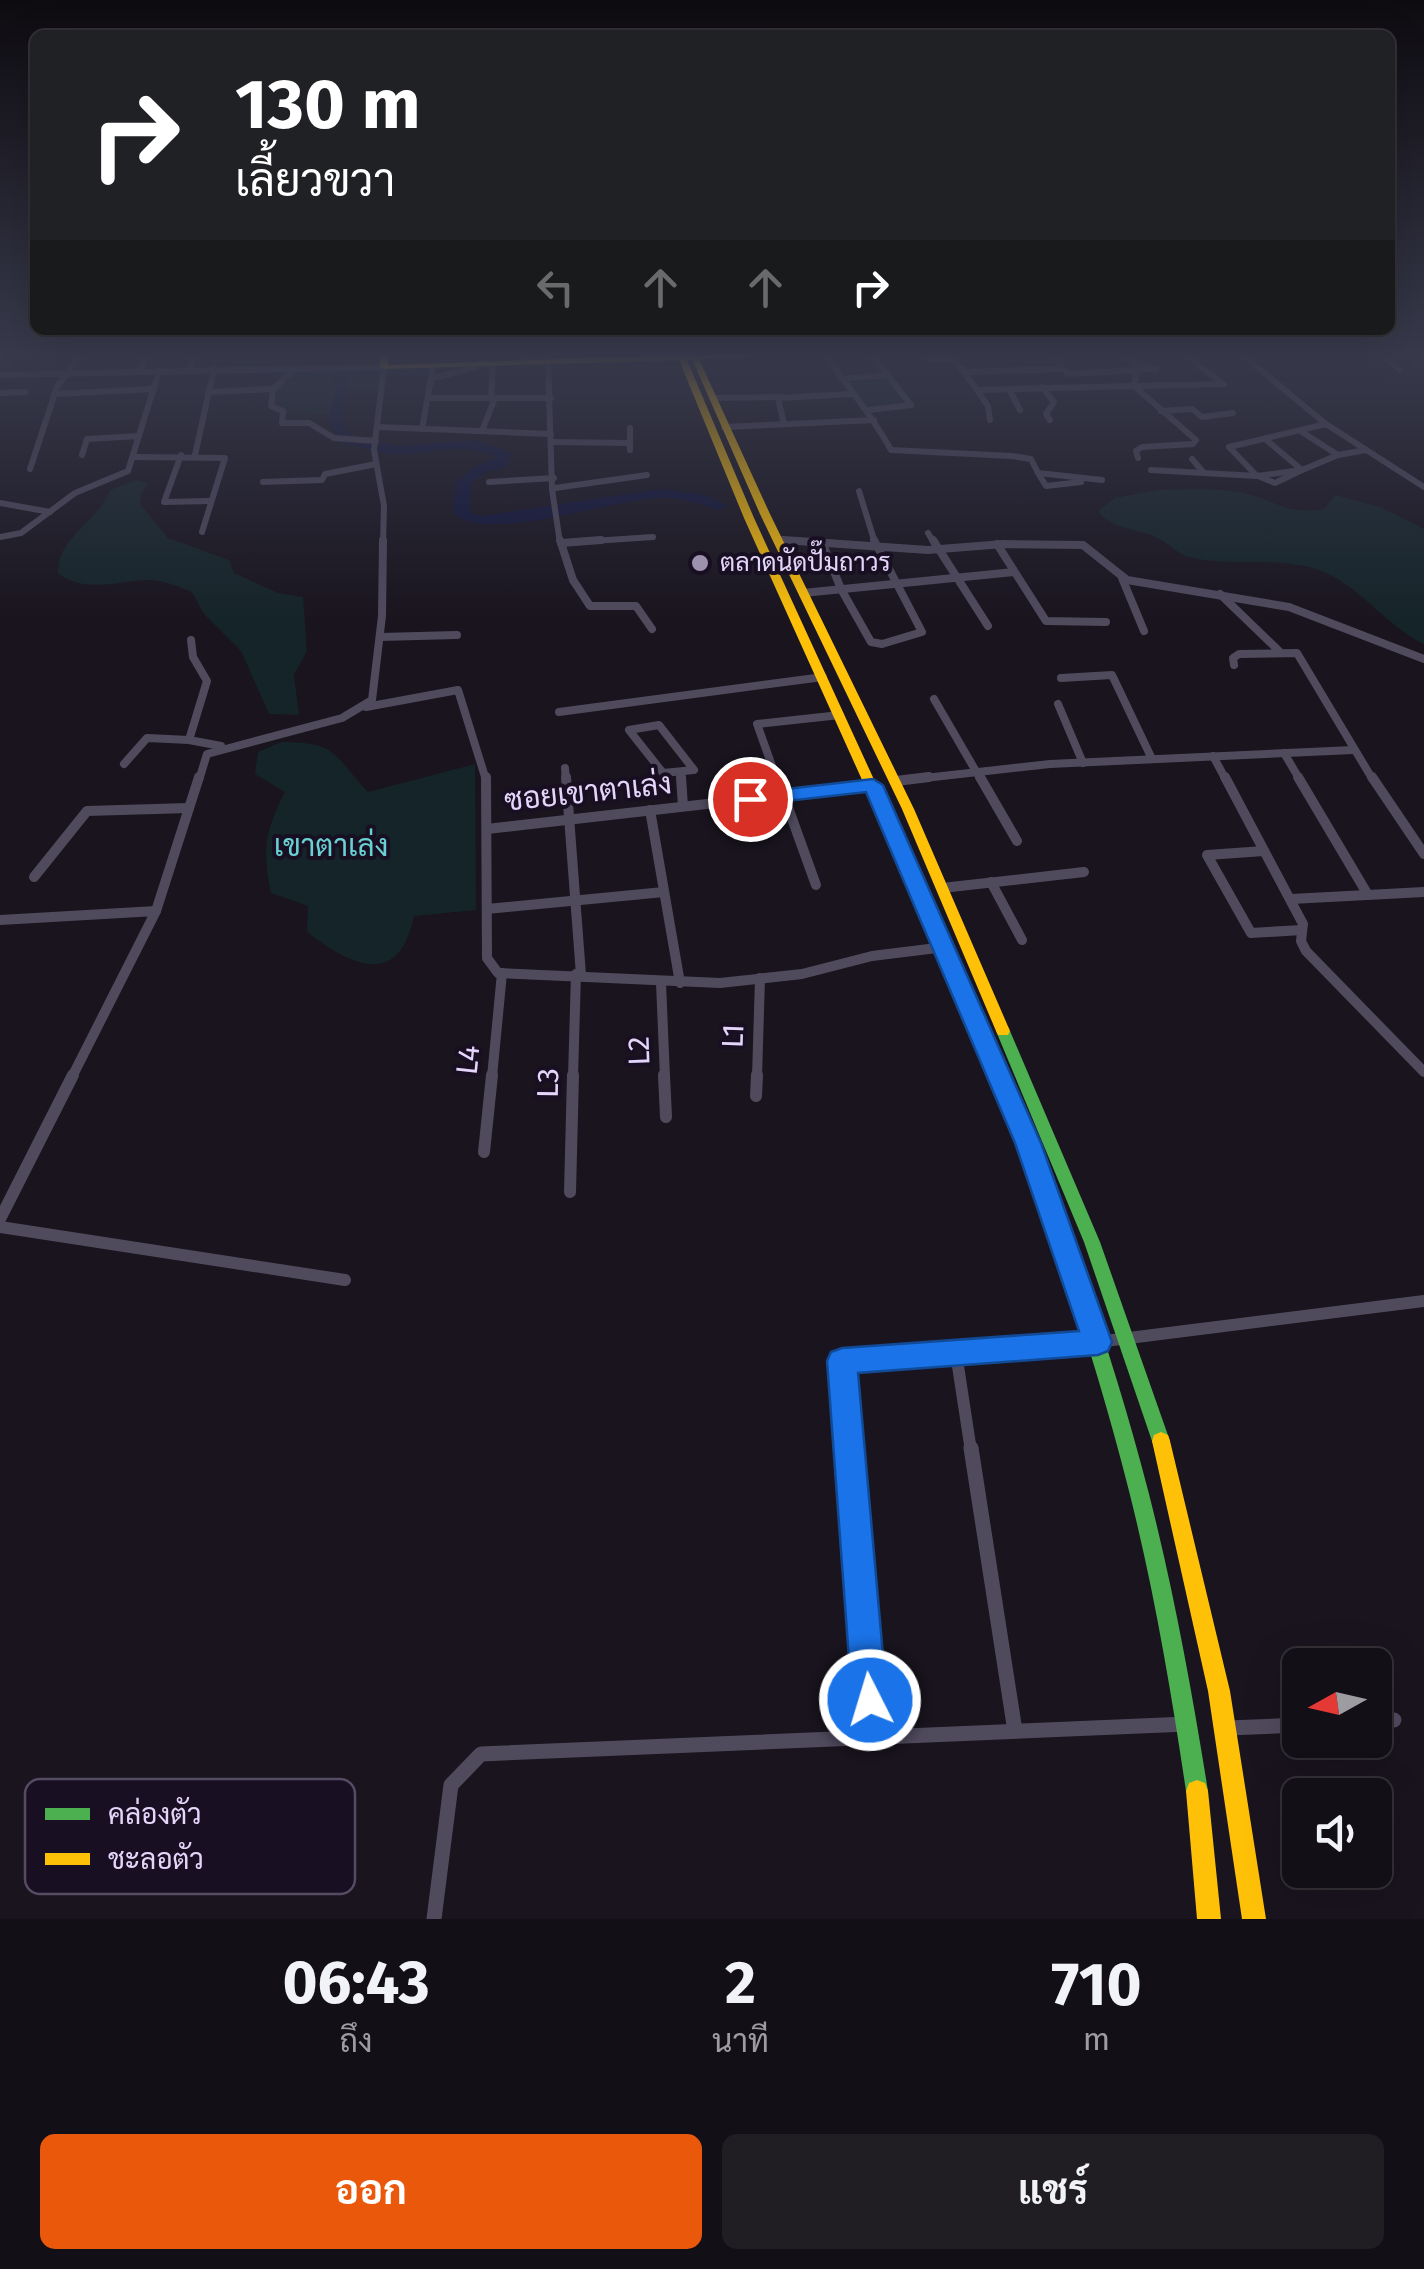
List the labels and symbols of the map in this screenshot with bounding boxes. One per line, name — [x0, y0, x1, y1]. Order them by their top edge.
place label: ตลาดนัดปั๊มถาวร — [720, 540, 891, 578]
marker: ตลาดนัดปั๊มถาวร — [689, 552, 711, 574]
pin — [708, 757, 793, 842]
street label: ซอยเขาตาเล่ง — [503, 765, 673, 819]
park label: เขาตาเล่ง — [274, 828, 388, 864]
street label: L1 — [715, 1023, 751, 1049]
street label: L2 — [620, 1036, 658, 1066]
street label: L4 — [449, 1043, 487, 1077]
street label: L3 — [530, 1068, 566, 1098]
position arrow — [818, 1648, 922, 1752]
north arrow — [1282, 1648, 1392, 1758]
legend — [25, 1779, 355, 1894]
text: คล่องตัว — [108, 1796, 202, 1831]
text: ชะลอตัว — [108, 1841, 204, 1876]

